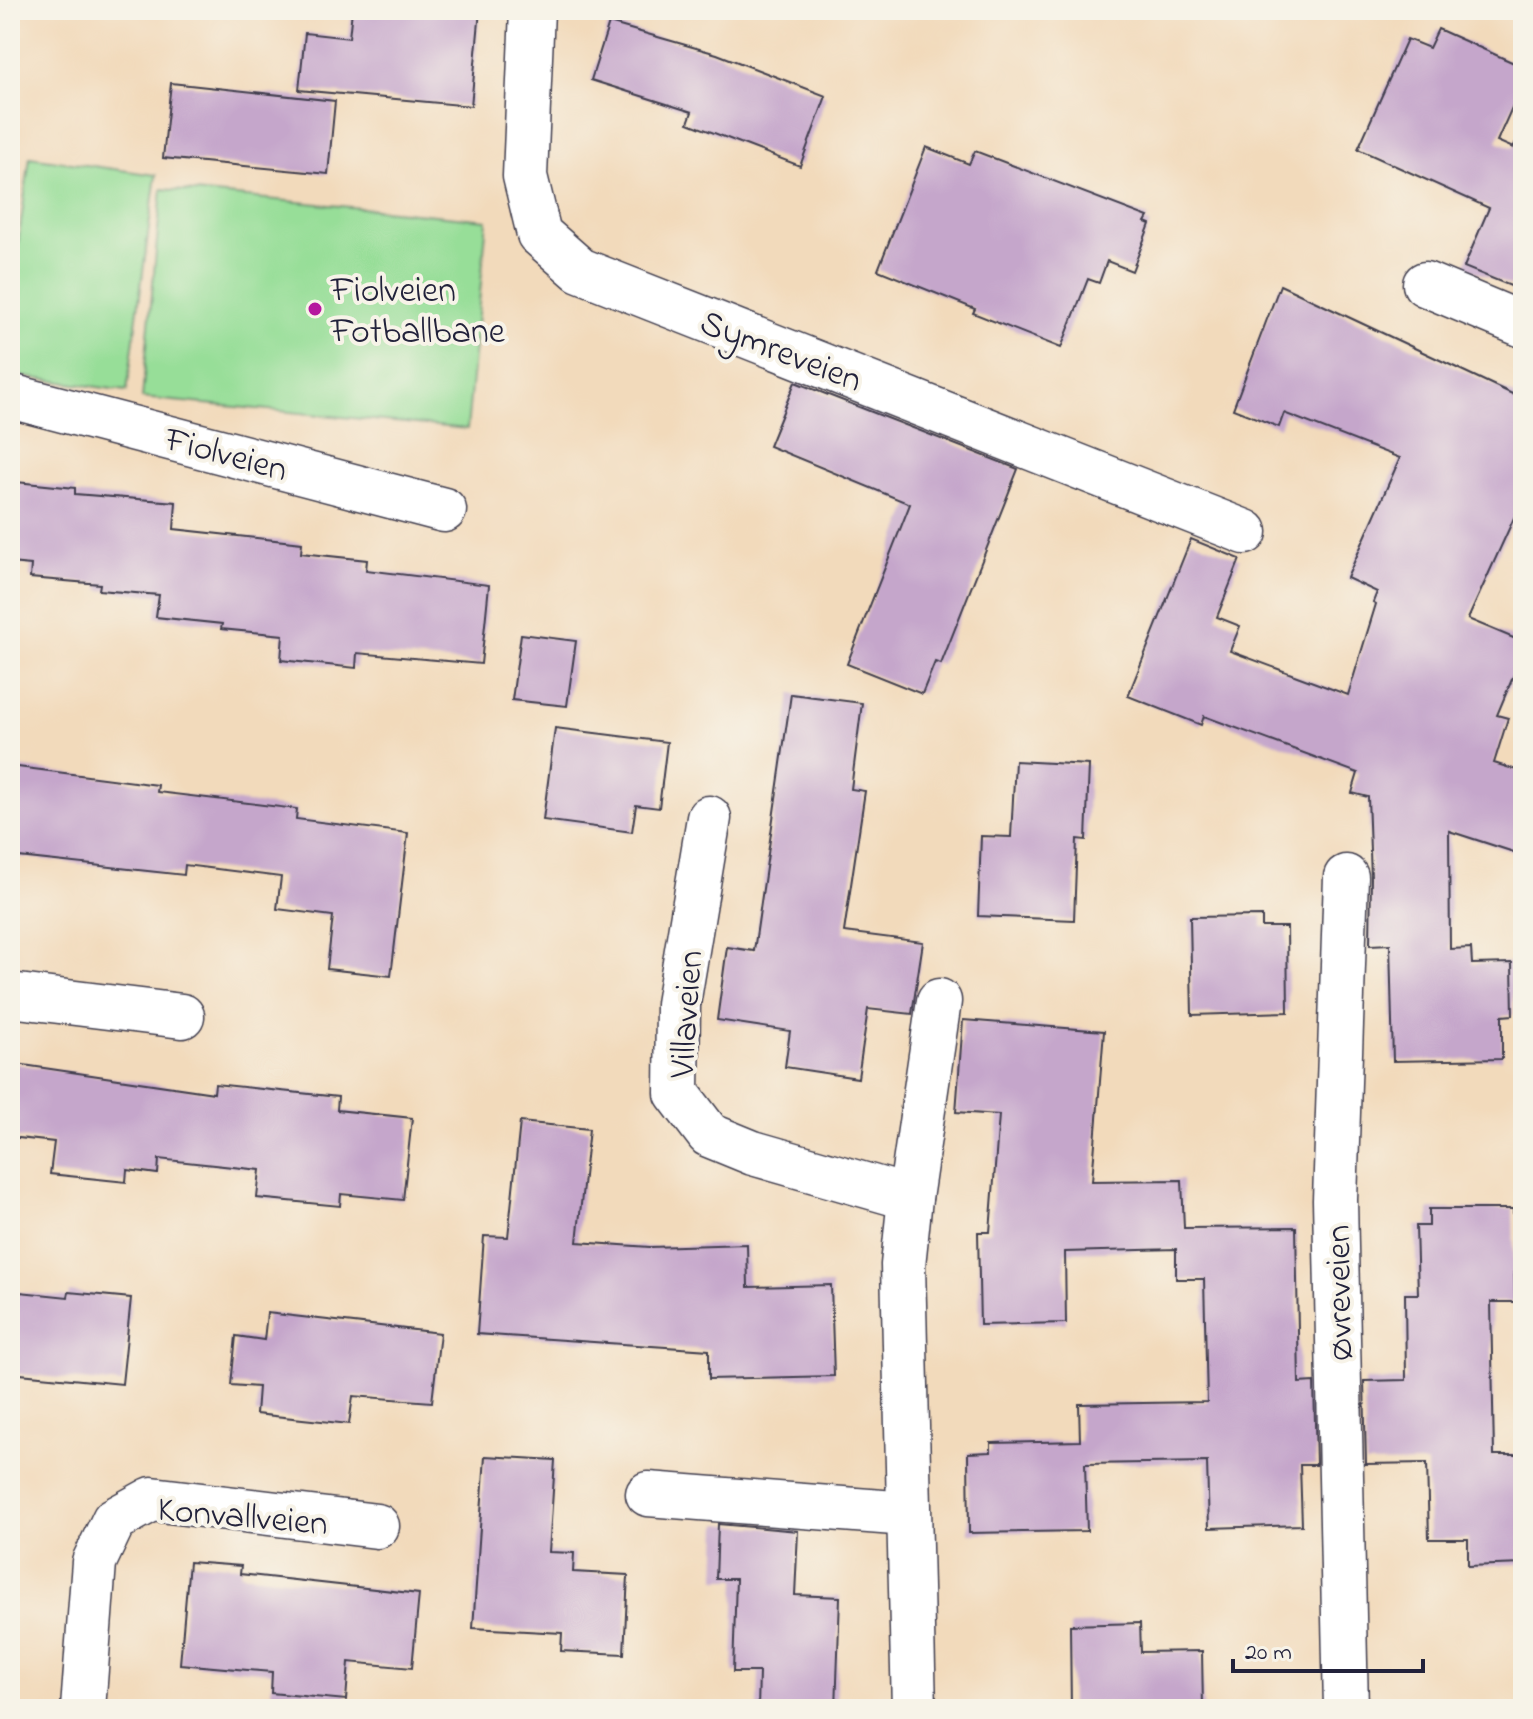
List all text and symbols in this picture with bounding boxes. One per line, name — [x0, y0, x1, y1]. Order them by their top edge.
place label: Fiolveien Fotballbane — [330, 266, 506, 360]
street label: Symreveien — [692, 298, 869, 408]
marker: Fiolveien Fotballbane — [306, 300, 324, 318]
street label: Fiolveien — [158, 414, 293, 498]
street label: Villaveien — [658, 949, 719, 1081]
street label: Øvreveien — [1314, 1224, 1369, 1362]
street label: Konvallveien — [155, 1485, 330, 1552]
scale bar — [1233, 1623, 1423, 1673]
text: 20 m — [1245, 1636, 1292, 1671]

